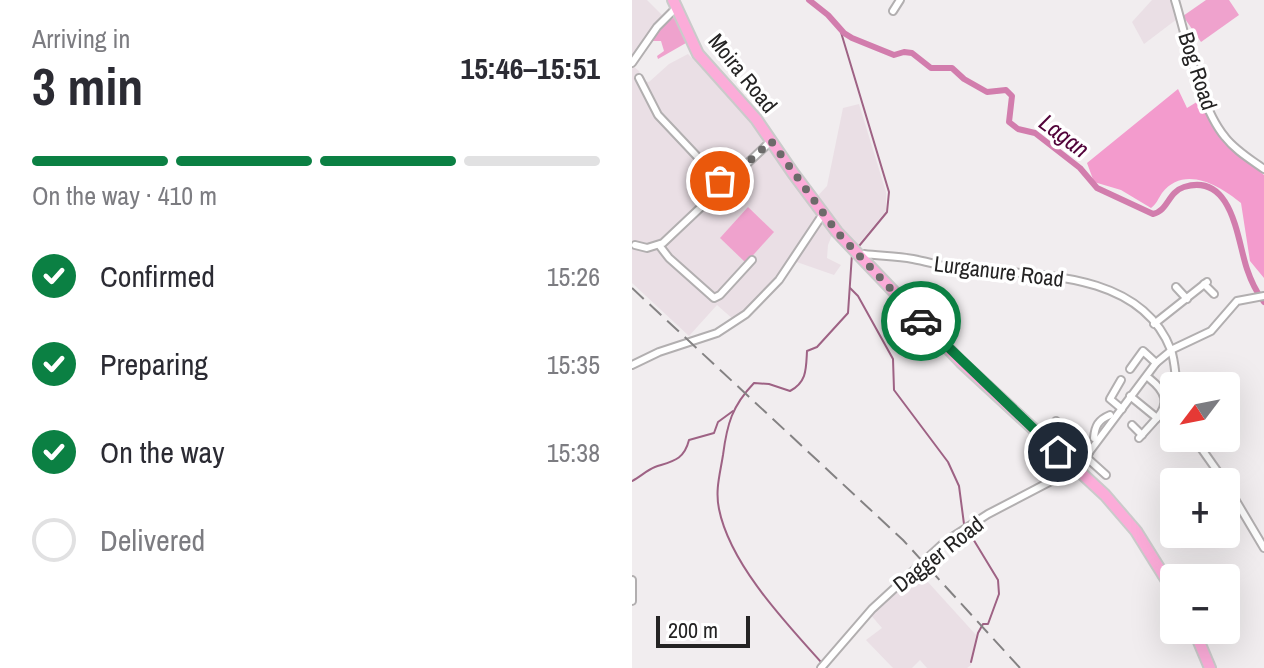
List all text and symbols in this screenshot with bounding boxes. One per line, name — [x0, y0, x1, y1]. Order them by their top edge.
text: Arriving in — [32, 21, 130, 56]
street label: Moira Road — [702, 27, 784, 119]
street label: Bog Road — [1171, 28, 1225, 114]
text: 15:46–15:51 — [461, 48, 600, 88]
text: 3 min — [32, 51, 143, 121]
water label: Lagan — [1033, 106, 1096, 164]
pin — [686, 147, 754, 215]
icon: bag — [698, 159, 742, 203]
text: On the way · 410 m — [32, 178, 217, 213]
street label: Lurganure Road — [932, 248, 1066, 294]
icon: check — [32, 254, 76, 298]
text: Confirmed — [100, 256, 215, 296]
text: 15:26 — [547, 259, 600, 294]
courier — [881, 281, 961, 361]
icon: car — [899, 299, 943, 343]
icon: check — [32, 342, 76, 386]
text: Preparing — [100, 344, 208, 384]
text: 15:35 — [547, 347, 600, 382]
north arrow — [1160, 372, 1240, 452]
map controls — [1160, 372, 1240, 644]
pin — [1024, 418, 1092, 486]
icon: check — [32, 430, 76, 474]
icon: home — [1036, 430, 1080, 474]
text: On the way — [100, 432, 224, 472]
text: 15:38 — [547, 435, 600, 470]
button: + — [1160, 468, 1240, 548]
street label: Dagger Road — [886, 509, 990, 599]
text: Delivered — [100, 520, 205, 560]
button: − — [1160, 564, 1240, 644]
scale bar — [656, 612, 750, 648]
text: 200 m — [668, 615, 718, 645]

